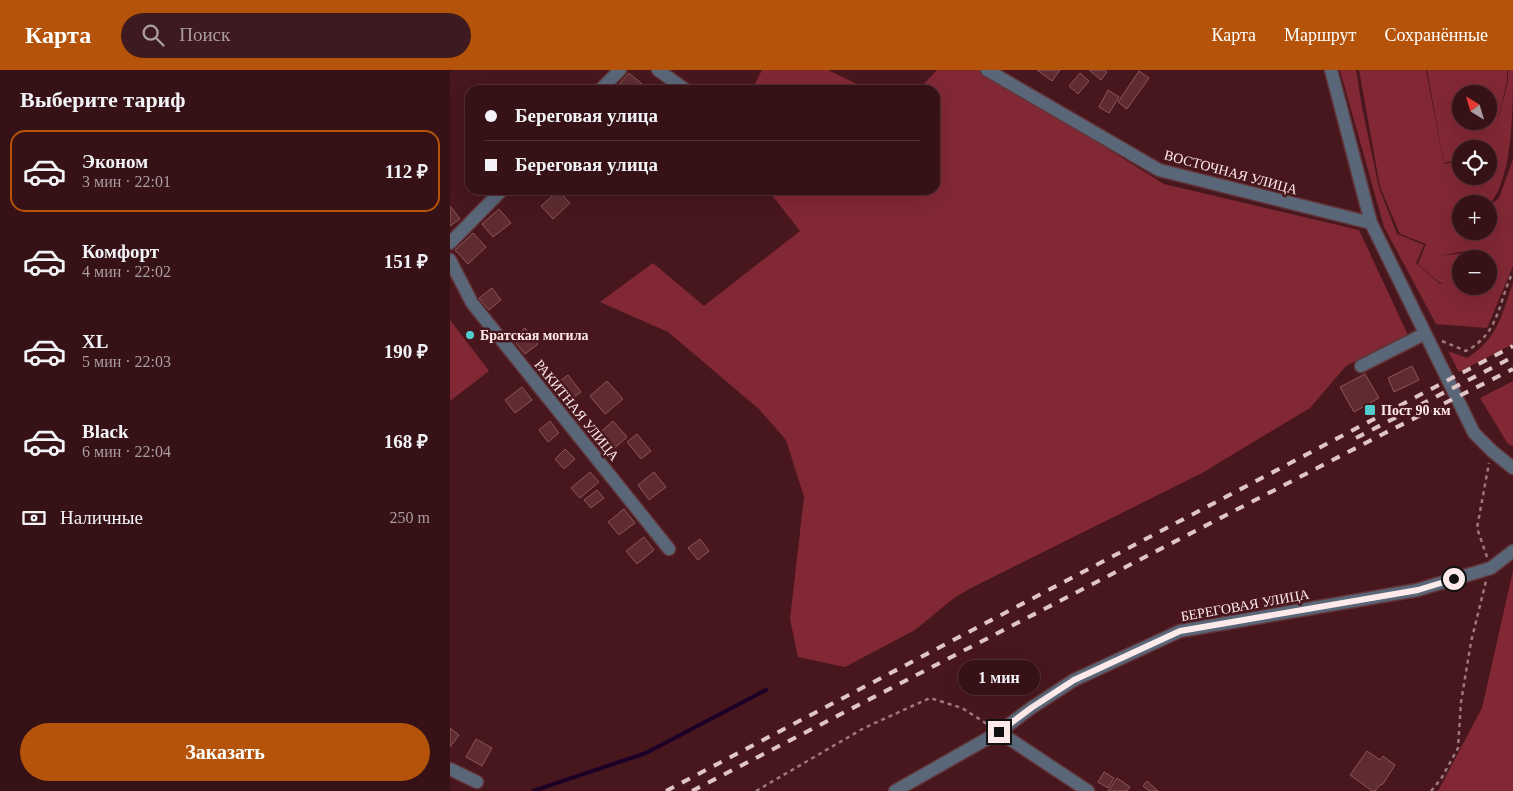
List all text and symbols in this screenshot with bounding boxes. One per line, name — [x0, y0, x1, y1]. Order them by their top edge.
search box — [121, 13, 471, 58]
icon: search — [139, 21, 167, 49]
text: Карта — [25, 22, 91, 48]
text: Поиск — [179, 24, 230, 45]
text: Карта — [1211, 25, 1256, 45]
text: Маршрут — [1284, 25, 1356, 45]
text: Сохранённые — [1384, 25, 1488, 45]
north arrow — [1452, 85, 1498, 130]
map controls — [1452, 85, 1497, 295]
text: Выберите тариф — [20, 87, 186, 112]
text: Береговая улица — [515, 105, 658, 126]
button: locate — [1452, 140, 1497, 185]
street label: ВОСТОЧНАЯ УЛИЦА — [1163, 147, 1300, 198]
icon: car — [22, 149, 67, 194]
text: Эконом — [82, 151, 148, 172]
text: Береговая улица — [515, 154, 658, 175]
text: 112 ₽ — [385, 161, 428, 182]
text: 3 мин · 22:01 — [82, 173, 171, 190]
button: + — [1452, 195, 1497, 240]
icon: car — [22, 239, 67, 284]
text: Комфорт — [82, 241, 159, 262]
button: − — [1452, 250, 1497, 295]
text: 151 ₽ — [384, 251, 428, 272]
text: 4 мин · 22:02 — [82, 263, 171, 280]
place label: Братская могила — [480, 328, 589, 343]
icon: car — [22, 329, 67, 374]
marker: Братская могила — [464, 329, 476, 341]
text: XL — [82, 331, 108, 352]
text: 190 ₽ — [384, 341, 428, 362]
text: 5 мин · 22:03 — [82, 353, 171, 370]
street label: РАКИТНАЯ УЛИЦА — [531, 357, 622, 464]
marker: Пост 90 км — [1363, 403, 1377, 417]
place label: Пост 90 км — [1381, 403, 1451, 418]
icon: car — [22, 419, 67, 464]
text: Black — [82, 421, 128, 442]
text: 168 ₽ — [384, 431, 428, 452]
text: 6 мин · 22:04 — [82, 443, 171, 460]
icon: cash — [20, 504, 48, 532]
text: Наличные — [60, 507, 143, 528]
text: 250 m — [390, 509, 430, 526]
route start — [1443, 568, 1465, 590]
street label: БЕРЕГОВАЯ УЛИЦА — [1180, 587, 1311, 624]
callout: 1 мин — [958, 660, 1040, 694]
text: 1 мин — [978, 669, 1020, 686]
route end — [988, 721, 1010, 743]
button: Заказать — [20, 723, 430, 781]

